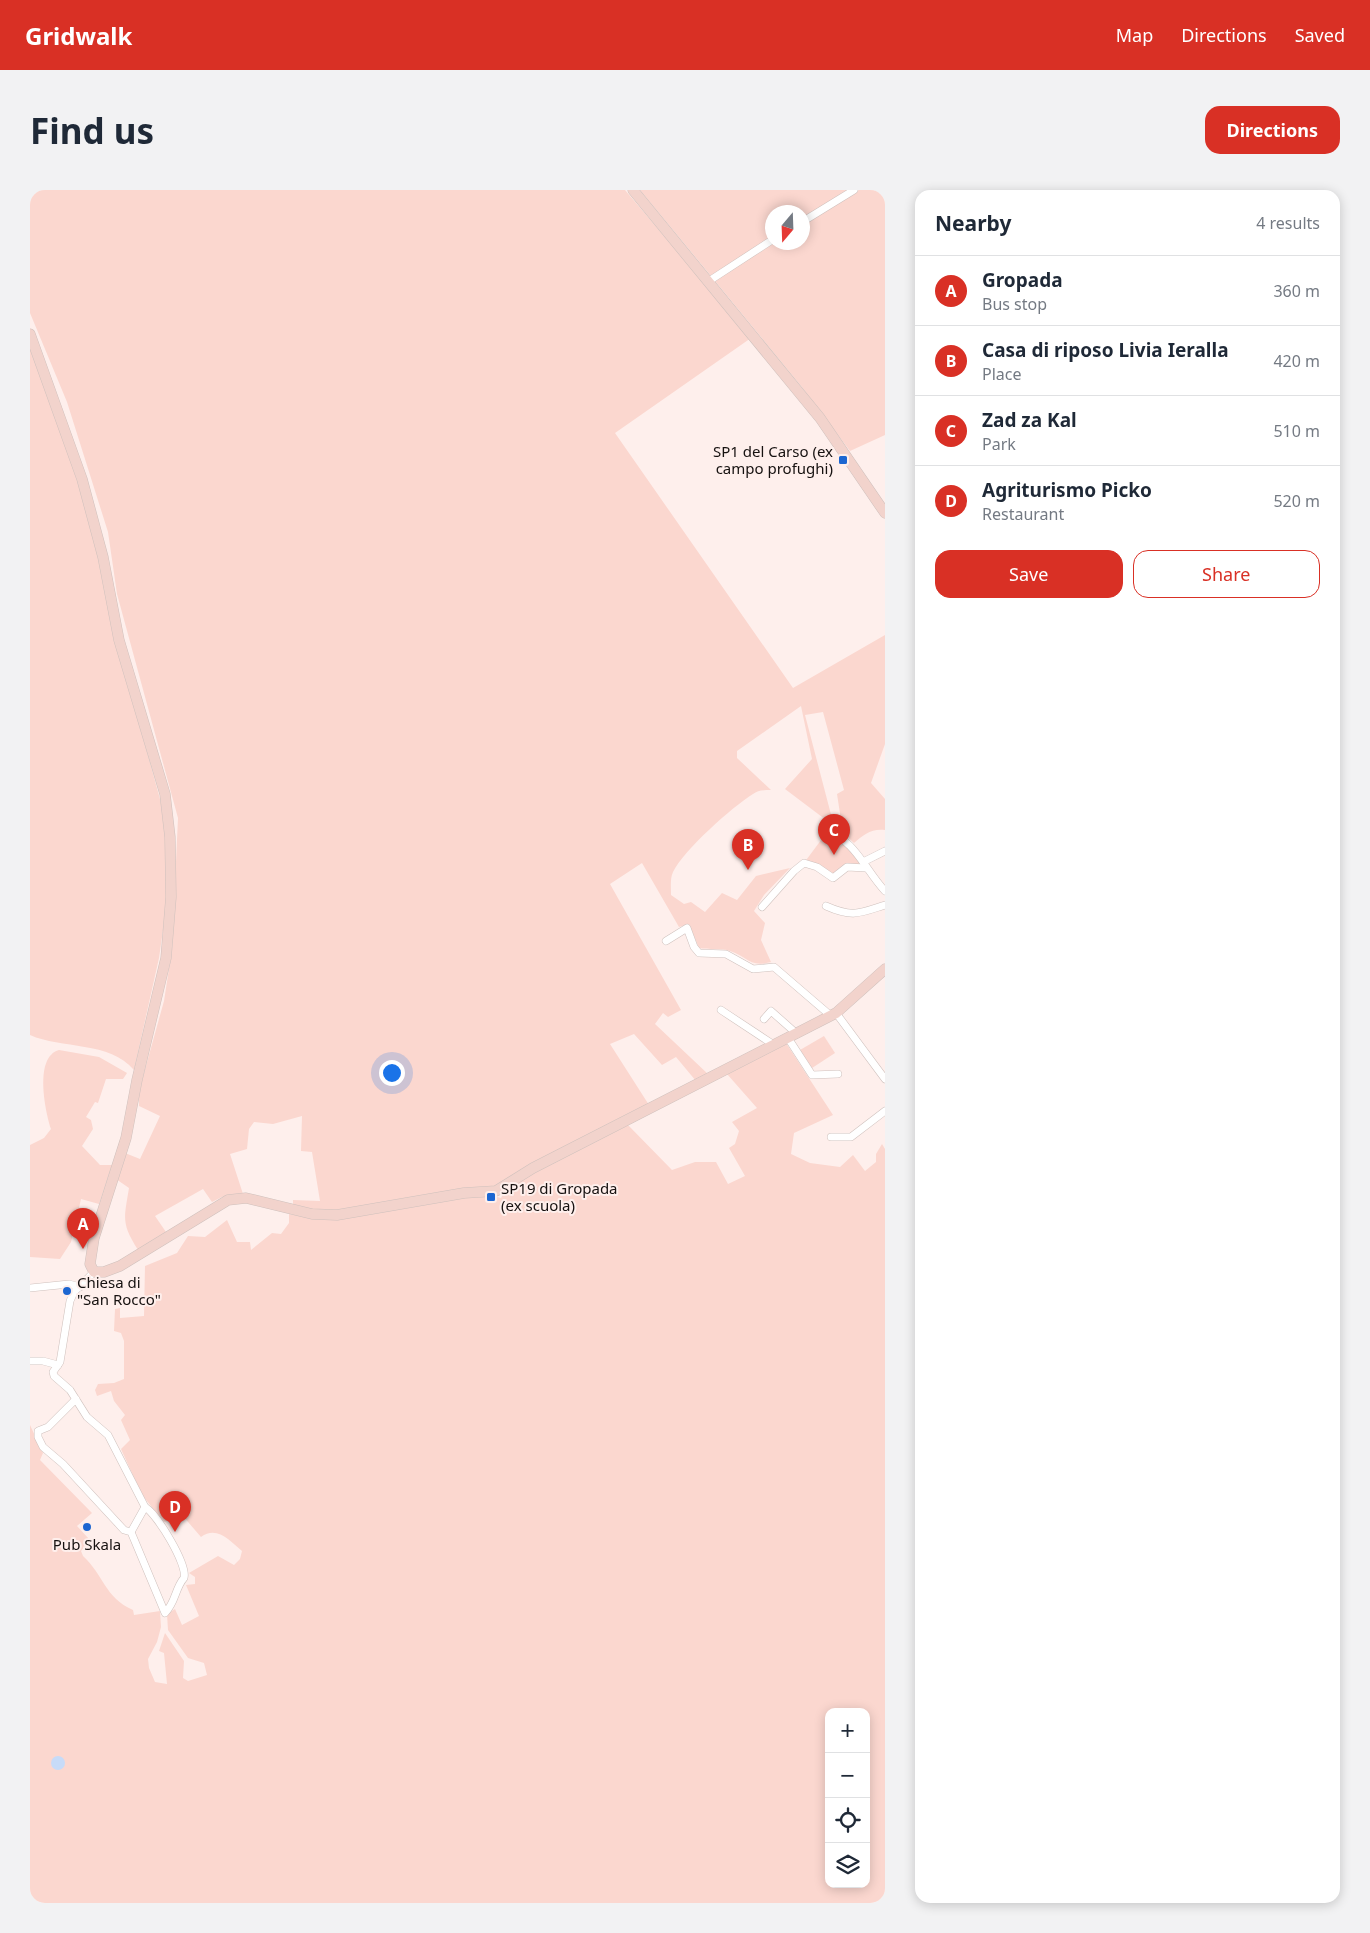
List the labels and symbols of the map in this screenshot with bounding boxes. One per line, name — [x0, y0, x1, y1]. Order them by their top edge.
north arrow — [765, 205, 810, 250]
place label: SP1 del Carso (ex campo profughi) — [713, 441, 833, 478]
marker: SP1 del Carso (ex campo profughi) — [837, 454, 849, 466]
pin: C — [818, 814, 850, 855]
pin: B — [732, 829, 764, 870]
your location — [379, 1060, 405, 1086]
place label: SP19 di Gropada (ex scuola) — [501, 1178, 618, 1215]
marker: SP19 di Gropada (ex scuola) — [485, 1191, 497, 1203]
pin: A — [67, 1208, 99, 1249]
place label: Chiesa di "San Rocco" — [77, 1272, 161, 1309]
marker: Chiesa di "San Rocco" — [61, 1285, 73, 1297]
pin: D — [159, 1491, 191, 1532]
marker: Pub Skala — [81, 1521, 93, 1533]
place label: Pub Skala — [53, 1534, 121, 1554]

